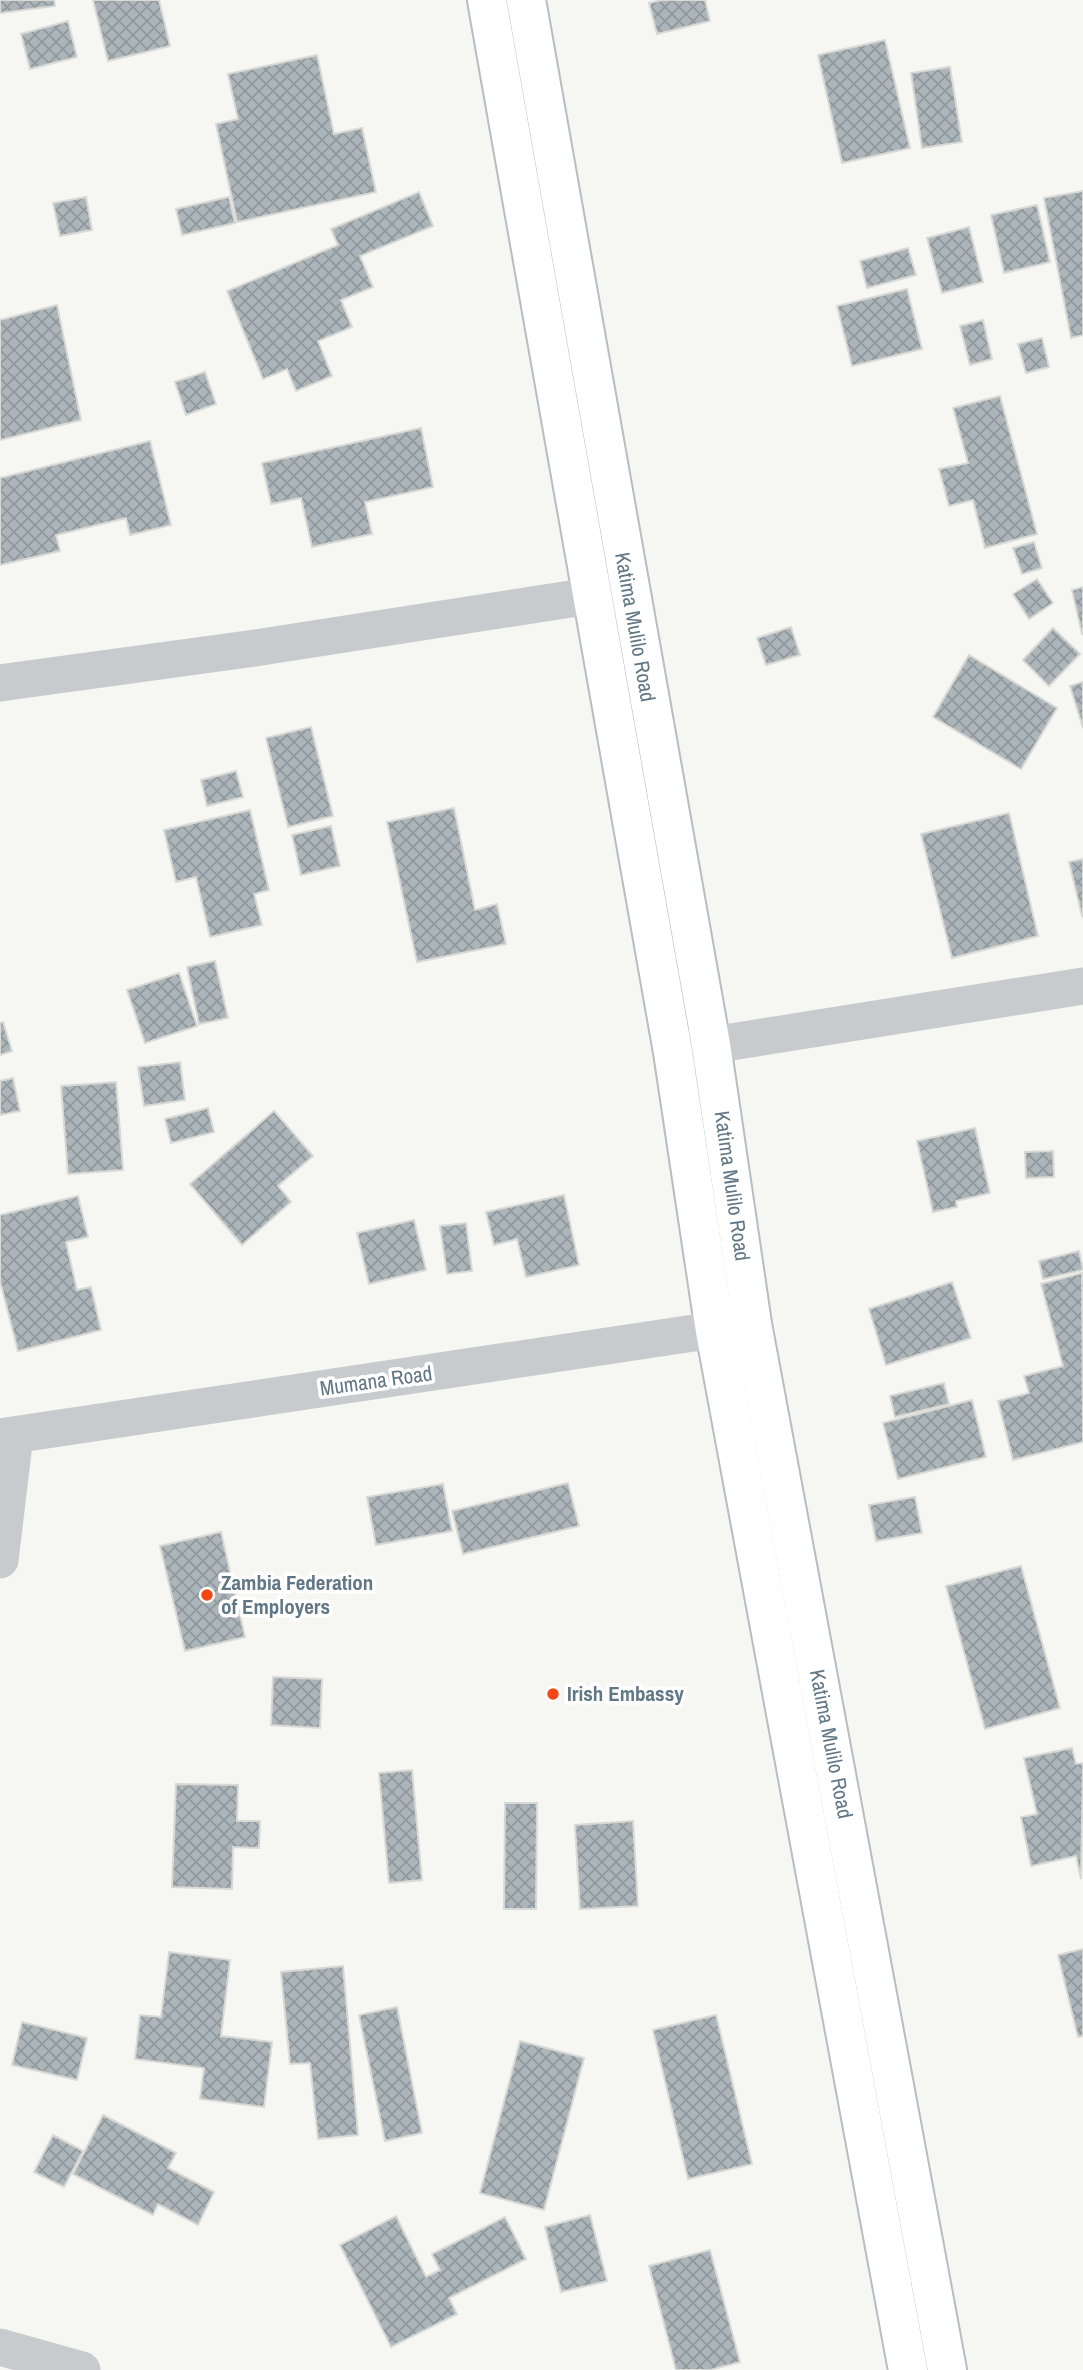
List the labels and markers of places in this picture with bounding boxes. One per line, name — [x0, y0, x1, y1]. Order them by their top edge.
place label: Zambia Federation of Employers — [221, 1568, 373, 1621]
marker: Zambia Federation of Employers — [199, 1587, 215, 1603]
place label: Irish Embassy — [567, 1679, 684, 1708]
marker: Irish Embassy — [545, 1686, 561, 1702]

